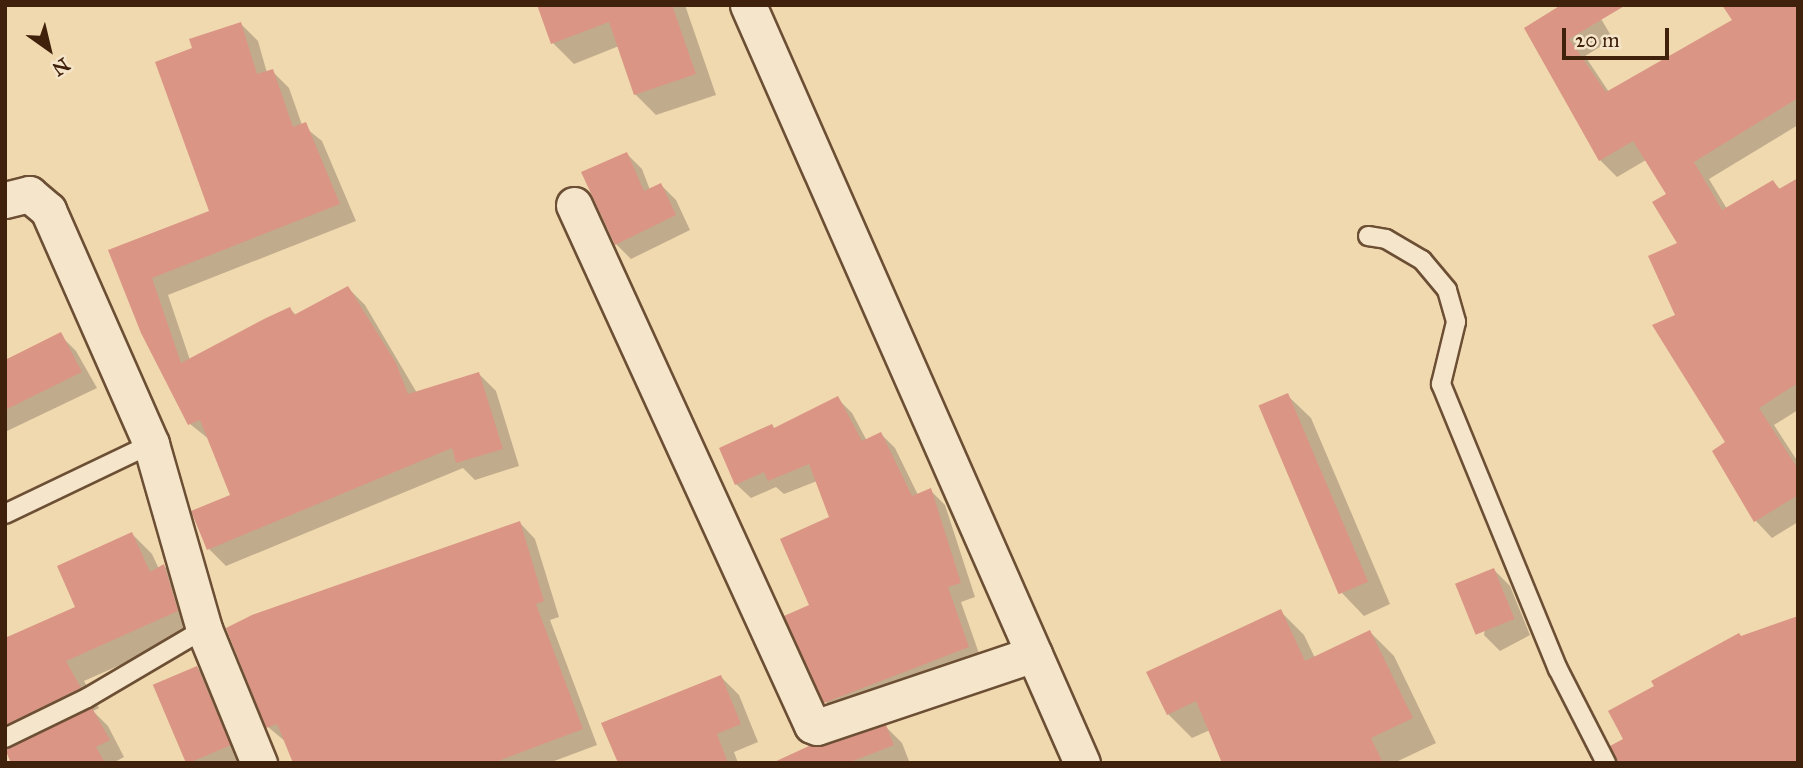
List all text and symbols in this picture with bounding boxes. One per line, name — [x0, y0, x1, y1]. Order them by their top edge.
north arrow — [14, 14, 84, 84]
scale bar — [1565, 14, 1672, 58]
text: 20 m — [1575, 27, 1620, 53]
text: N — [48, 53, 74, 81]

